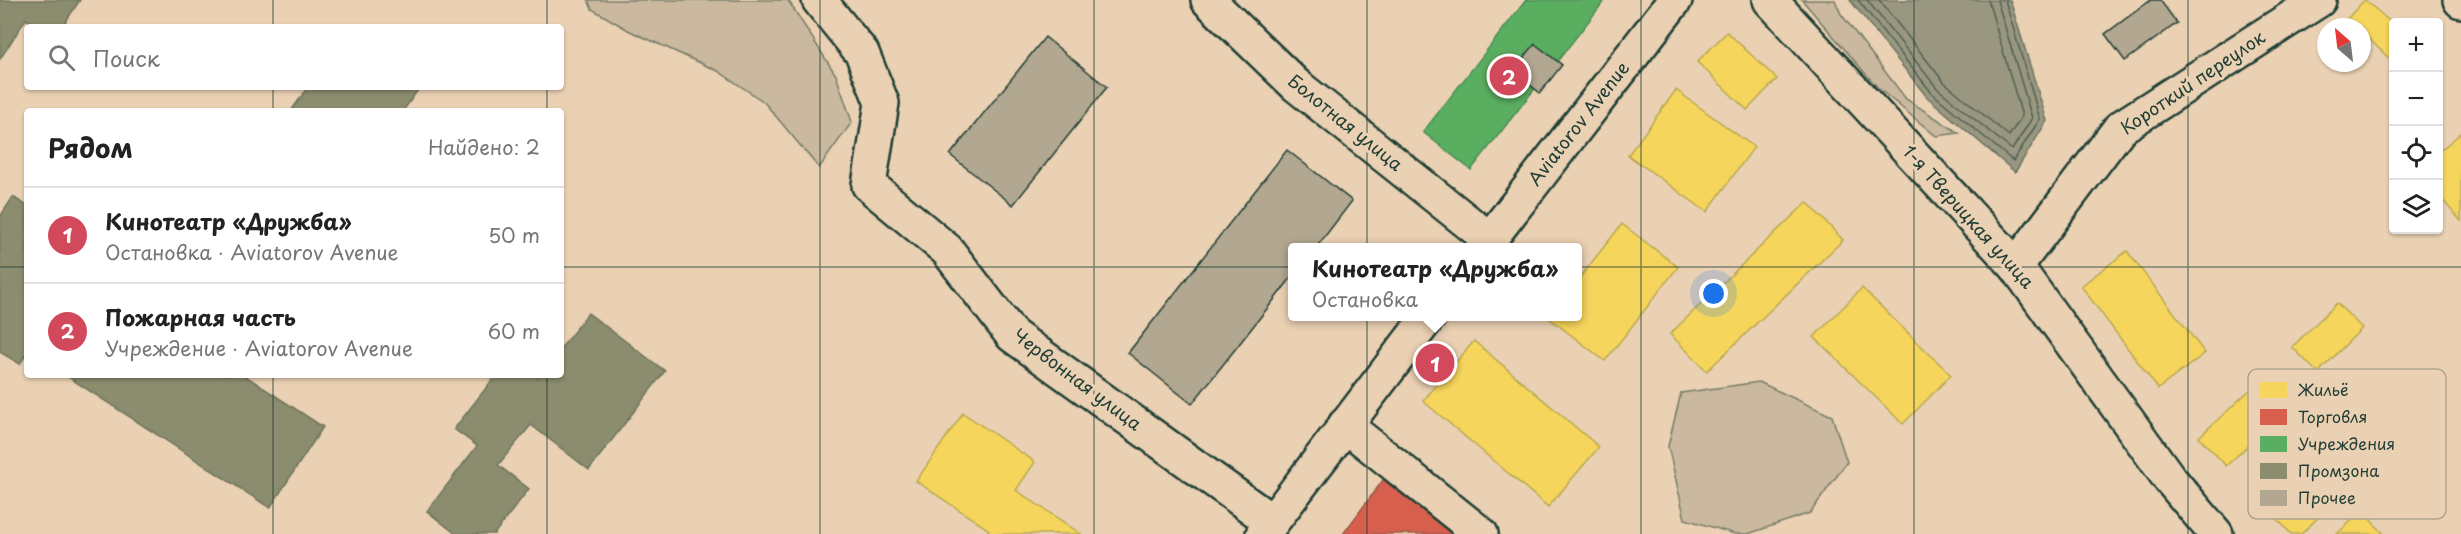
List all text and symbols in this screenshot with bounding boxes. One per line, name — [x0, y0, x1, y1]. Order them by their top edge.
north arrow — [2317, 18, 2371, 72]
map controls — [2389, 18, 2443, 234]
button: + — [2389, 18, 2443, 72]
street label: Короткий переулок — [2114, 23, 2270, 140]
search box — [24, 24, 564, 90]
icon: search — [45, 41, 78, 74]
text: Поиск — [93, 41, 160, 74]
pin: 2 — [1490, 54, 1528, 98]
street label: Aviatorov Avenue — [1521, 55, 1635, 191]
street label: Болотная улица — [1283, 67, 1410, 177]
button: − — [2389, 72, 2443, 126]
button: locate — [2389, 126, 2443, 180]
text: Рядом — [48, 128, 133, 167]
text: Найдено: 2 — [428, 132, 540, 162]
street label: 1-я Тверицкая улица — [1897, 138, 2042, 294]
button: layers — [2389, 180, 2443, 234]
text: Кинотеатр «Дружба» — [105, 204, 352, 237]
text: 1 — [63, 220, 72, 250]
text: 50 m — [488, 220, 540, 250]
text: Остановка · Aviatorov Avenue — [105, 237, 398, 267]
popup — [1288, 243, 1582, 321]
text: Кинотеатр «Дружба» — [1312, 251, 1558, 284]
your location — [1699, 279, 1728, 308]
text: Остановка — [1312, 284, 1418, 314]
text: Пожарная часть — [105, 300, 296, 333]
text: 2 — [60, 316, 75, 346]
text: 60 m — [488, 316, 540, 346]
street label: Червонная улица — [1008, 321, 1149, 437]
text: Учреждение · Aviatorov Avenue — [105, 333, 413, 363]
pin: 1 — [1416, 340, 1454, 386]
legend — [2248, 369, 2446, 519]
text: Жильё — [2297, 377, 2348, 401]
text: Торговля — [2298, 404, 2367, 428]
text: Учреждения — [2298, 431, 2395, 455]
text: Промзона — [2298, 458, 2379, 482]
text: Прочее — [2298, 485, 2356, 509]

